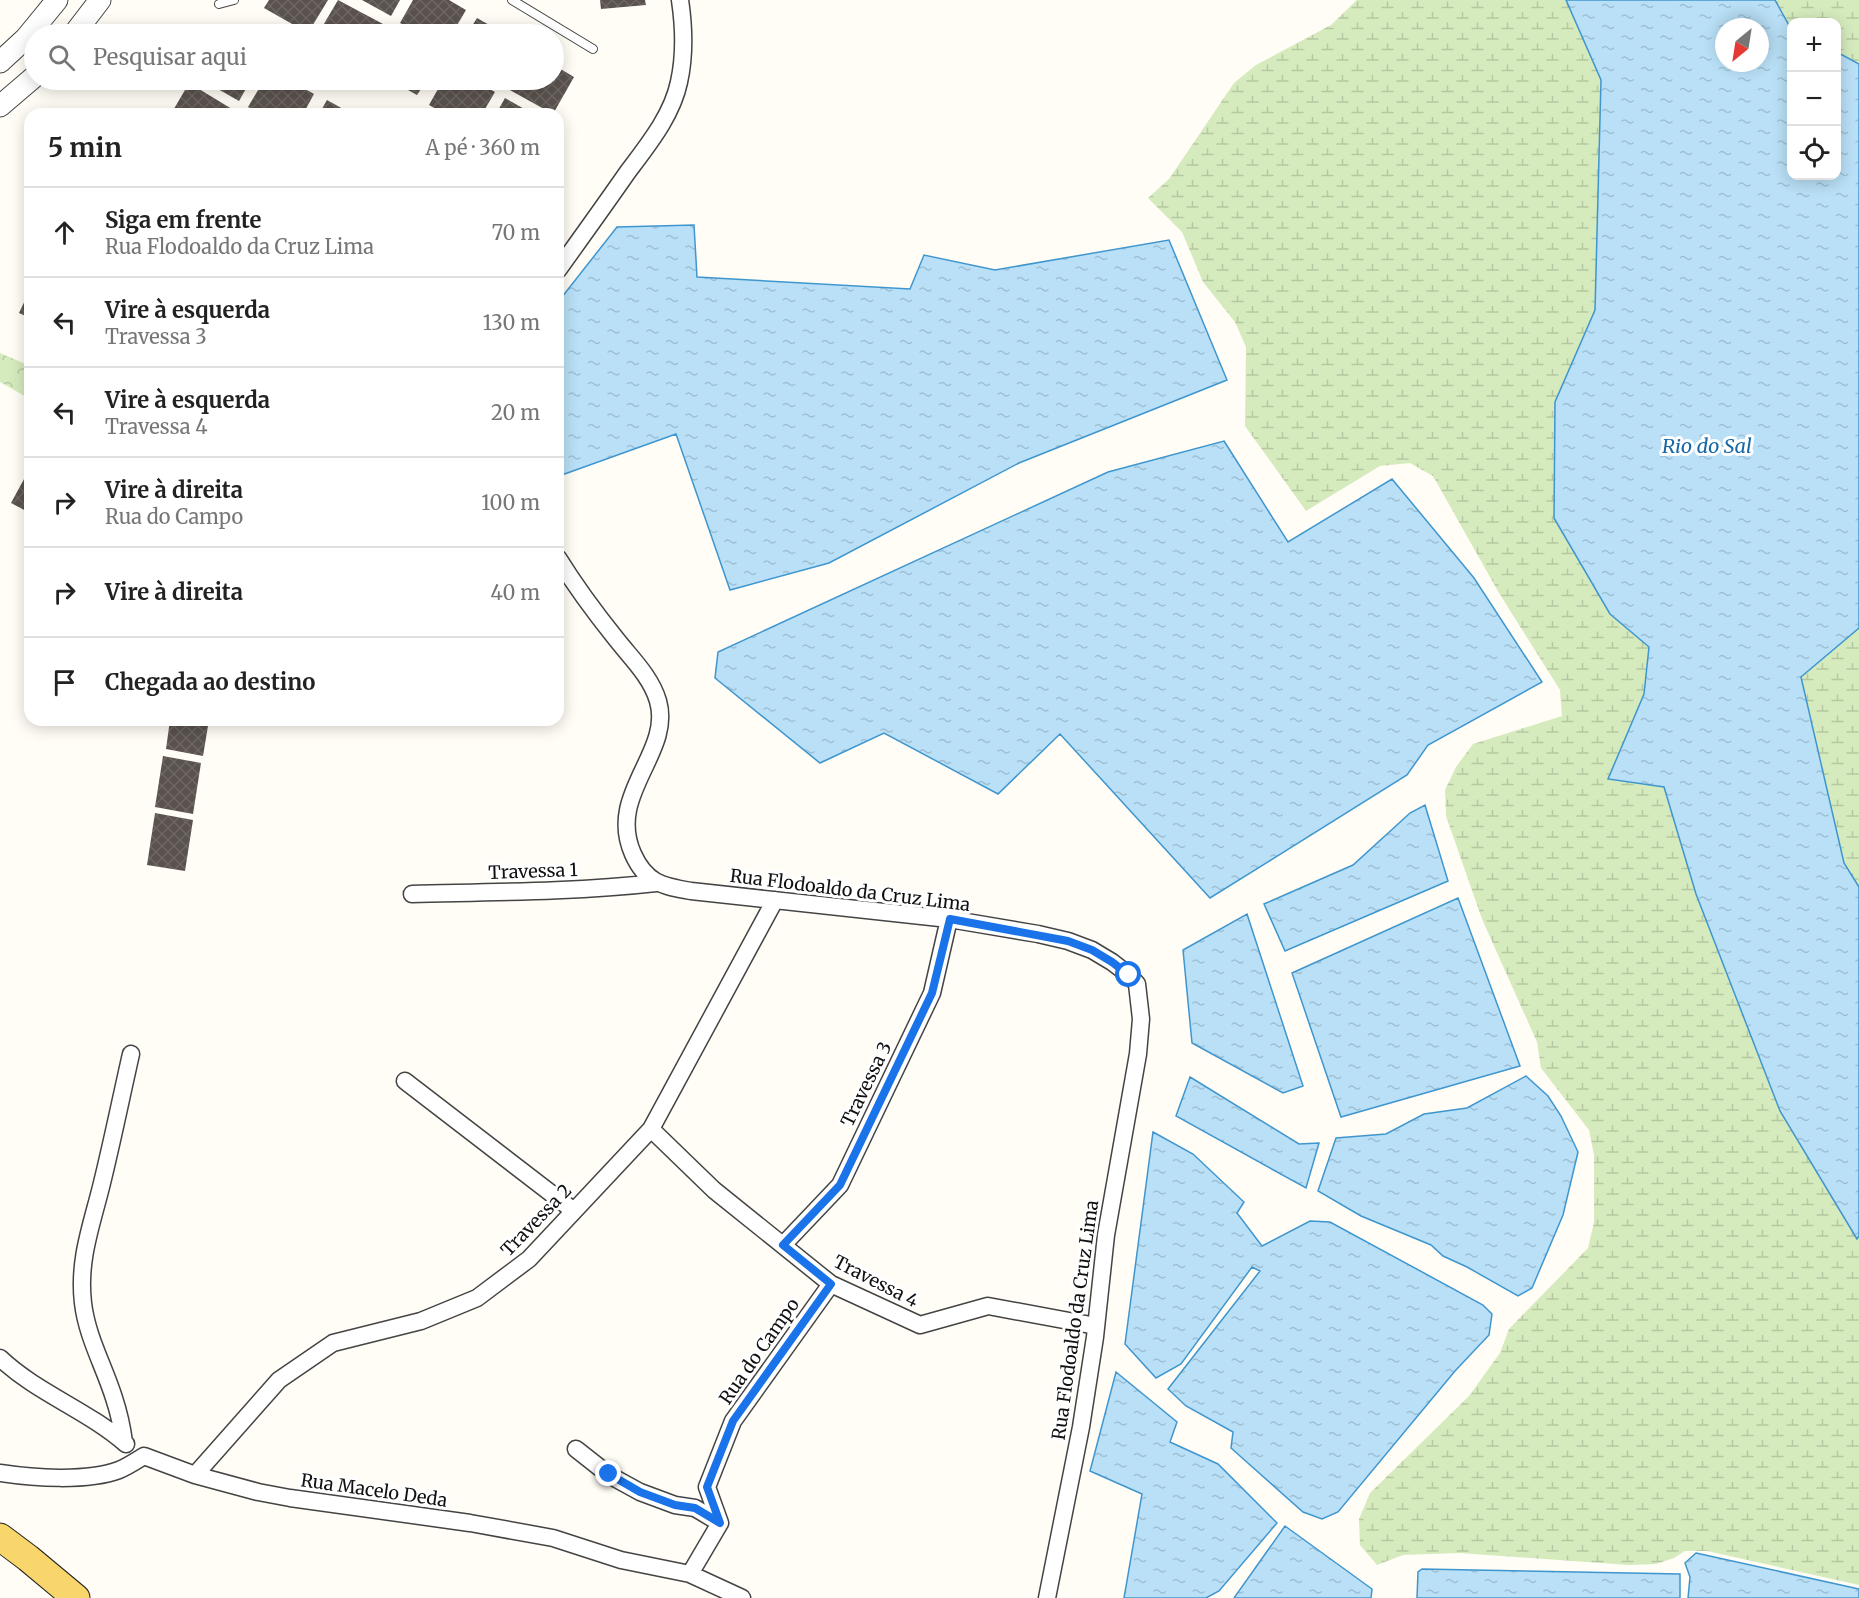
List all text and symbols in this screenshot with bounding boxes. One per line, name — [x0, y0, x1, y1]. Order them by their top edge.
north arrow — [1715, 18, 1769, 72]
map controls — [1787, 18, 1841, 180]
button: + — [1787, 18, 1841, 72]
search box — [24, 24, 564, 90]
icon: search — [45, 41, 78, 74]
text: Pesquisar aqui — [93, 43, 247, 71]
button: − — [1787, 72, 1841, 126]
button: locate — [1787, 126, 1841, 180]
text: 5 min — [48, 131, 122, 164]
text: A pé · 360 m — [425, 135, 540, 160]
text: Siga em frente — [105, 206, 261, 234]
icon: ahead — [48, 216, 81, 249]
text: 70 m — [492, 220, 540, 245]
text: Rua Flodoaldo da Cruz Lima — [105, 234, 374, 259]
text: Vire à esquerda — [105, 296, 270, 324]
icon: left — [48, 306, 81, 339]
text: 130 m — [483, 310, 540, 335]
text: Travessa 3 — [105, 324, 207, 349]
text: Vire à esquerda — [105, 386, 270, 414]
icon: left — [48, 396, 81, 429]
text: 20 m — [491, 400, 540, 425]
text: Travessa 4 — [105, 414, 208, 439]
water label: Rio do Sal — [1662, 433, 1752, 458]
text: Vire à direita — [105, 476, 243, 504]
icon: right — [48, 486, 81, 519]
text: 100 m — [481, 490, 540, 515]
text: Rua do Campo — [105, 504, 243, 529]
icon: right — [48, 576, 81, 609]
text: Vire à direita — [105, 578, 243, 606]
text: 40 m — [490, 580, 540, 605]
icon: arrive — [48, 666, 81, 699]
text: Chegada ao destino — [105, 668, 315, 696]
street label: Travessa 1 — [488, 858, 578, 884]
street label: Rua Flodoaldo da Cruz Lima — [729, 864, 972, 916]
route start — [1115, 961, 1141, 987]
street label: Travessa 3 — [836, 1038, 896, 1130]
street label: Travessa 2 — [496, 1179, 576, 1261]
street label: Rua Flodoaldo da Cruz Lima — [1047, 1198, 1103, 1441]
street label: Travessa 4 — [830, 1250, 922, 1312]
street label: Rua do Campo — [714, 1294, 804, 1408]
route end — [595, 1460, 621, 1486]
street label: Rua Macelo Deda — [299, 1468, 449, 1512]

